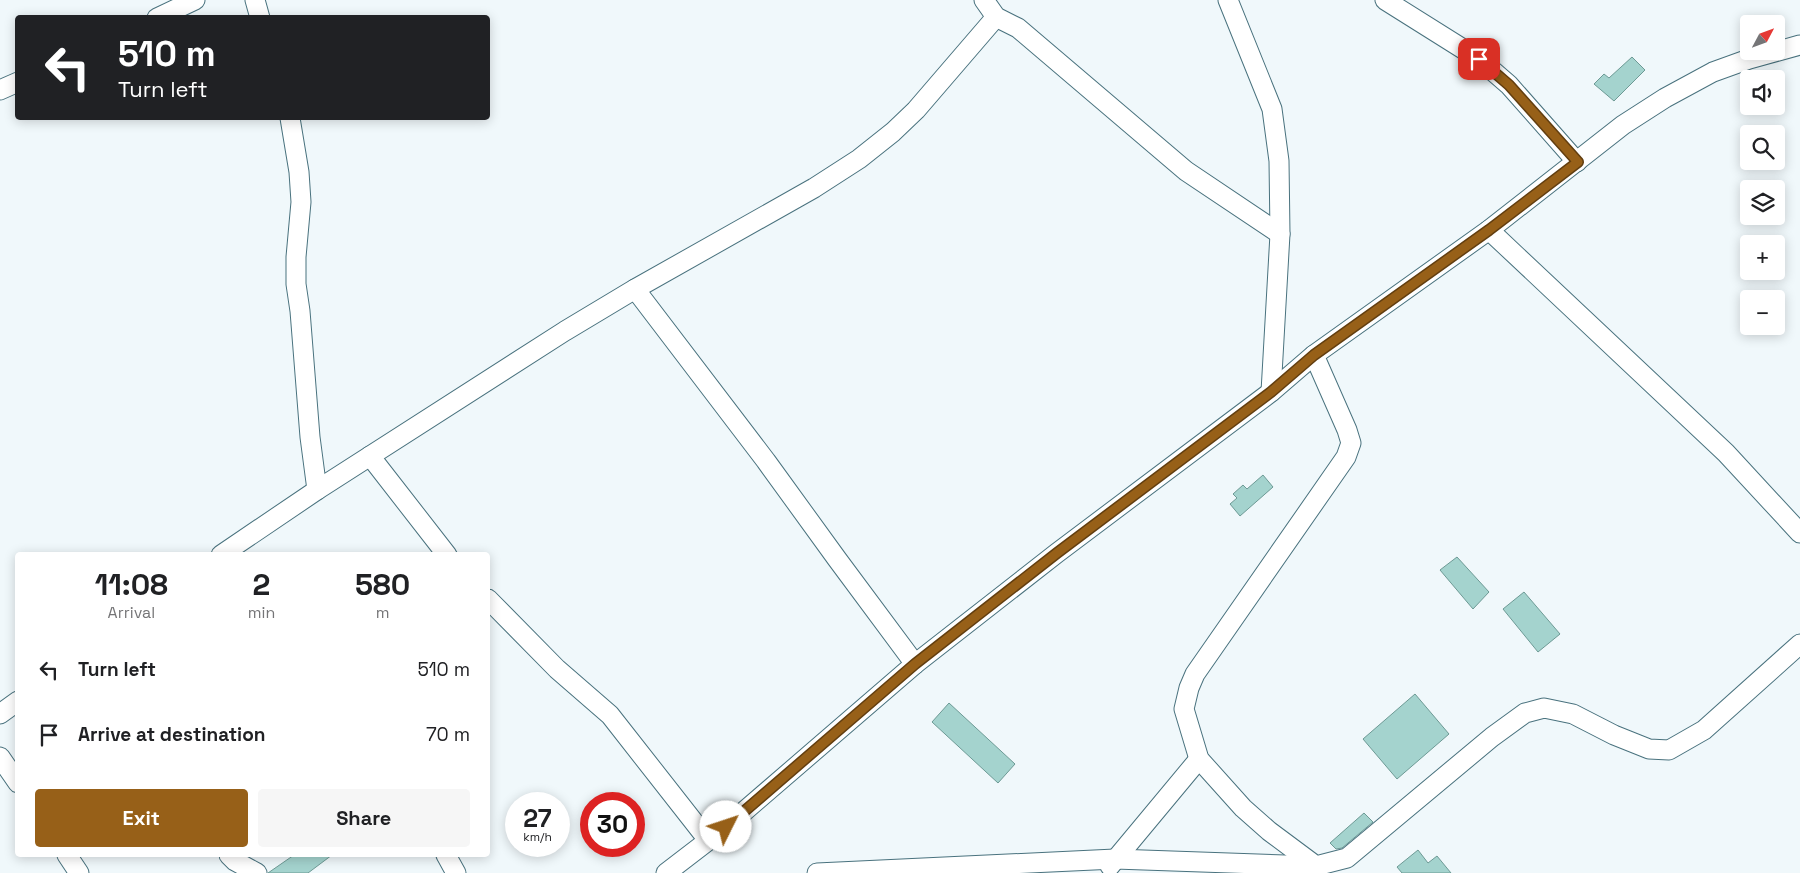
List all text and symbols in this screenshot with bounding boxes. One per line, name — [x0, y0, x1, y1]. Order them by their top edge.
north arrow — [1740, 15, 1785, 60]
map controls — [1740, 15, 1785, 335]
text: 510 m — [118, 32, 216, 76]
icon: left — [35, 35, 100, 100]
pin — [1458, 38, 1500, 80]
icon: arrive — [1465, 45, 1493, 73]
button: sound — [1740, 70, 1785, 115]
text: Turn left — [118, 75, 208, 103]
button: search — [1740, 125, 1785, 170]
button: layers — [1740, 180, 1785, 225]
button: + — [1740, 235, 1785, 280]
button: − — [1740, 290, 1785, 335]
text: 11:08 — [95, 565, 168, 604]
text: 2 — [253, 565, 270, 604]
text: 580 — [355, 565, 410, 604]
text: Arrival — [108, 602, 155, 623]
text: min — [248, 602, 275, 623]
text: m — [376, 602, 389, 623]
icon: left — [35, 656, 63, 684]
text: Turn left — [78, 657, 156, 682]
text: 510 m — [418, 657, 470, 682]
icon: arrive — [35, 721, 63, 749]
text: Arrive at destination — [78, 722, 266, 747]
text: 70 m — [426, 722, 470, 747]
button: Exit — [35, 789, 248, 847]
button: Share — [258, 789, 470, 847]
speed limit sign: 30 — [580, 792, 645, 857]
position arrow — [699, 800, 751, 852]
text: 27 — [523, 802, 552, 834]
text: km/h — [523, 829, 552, 845]

